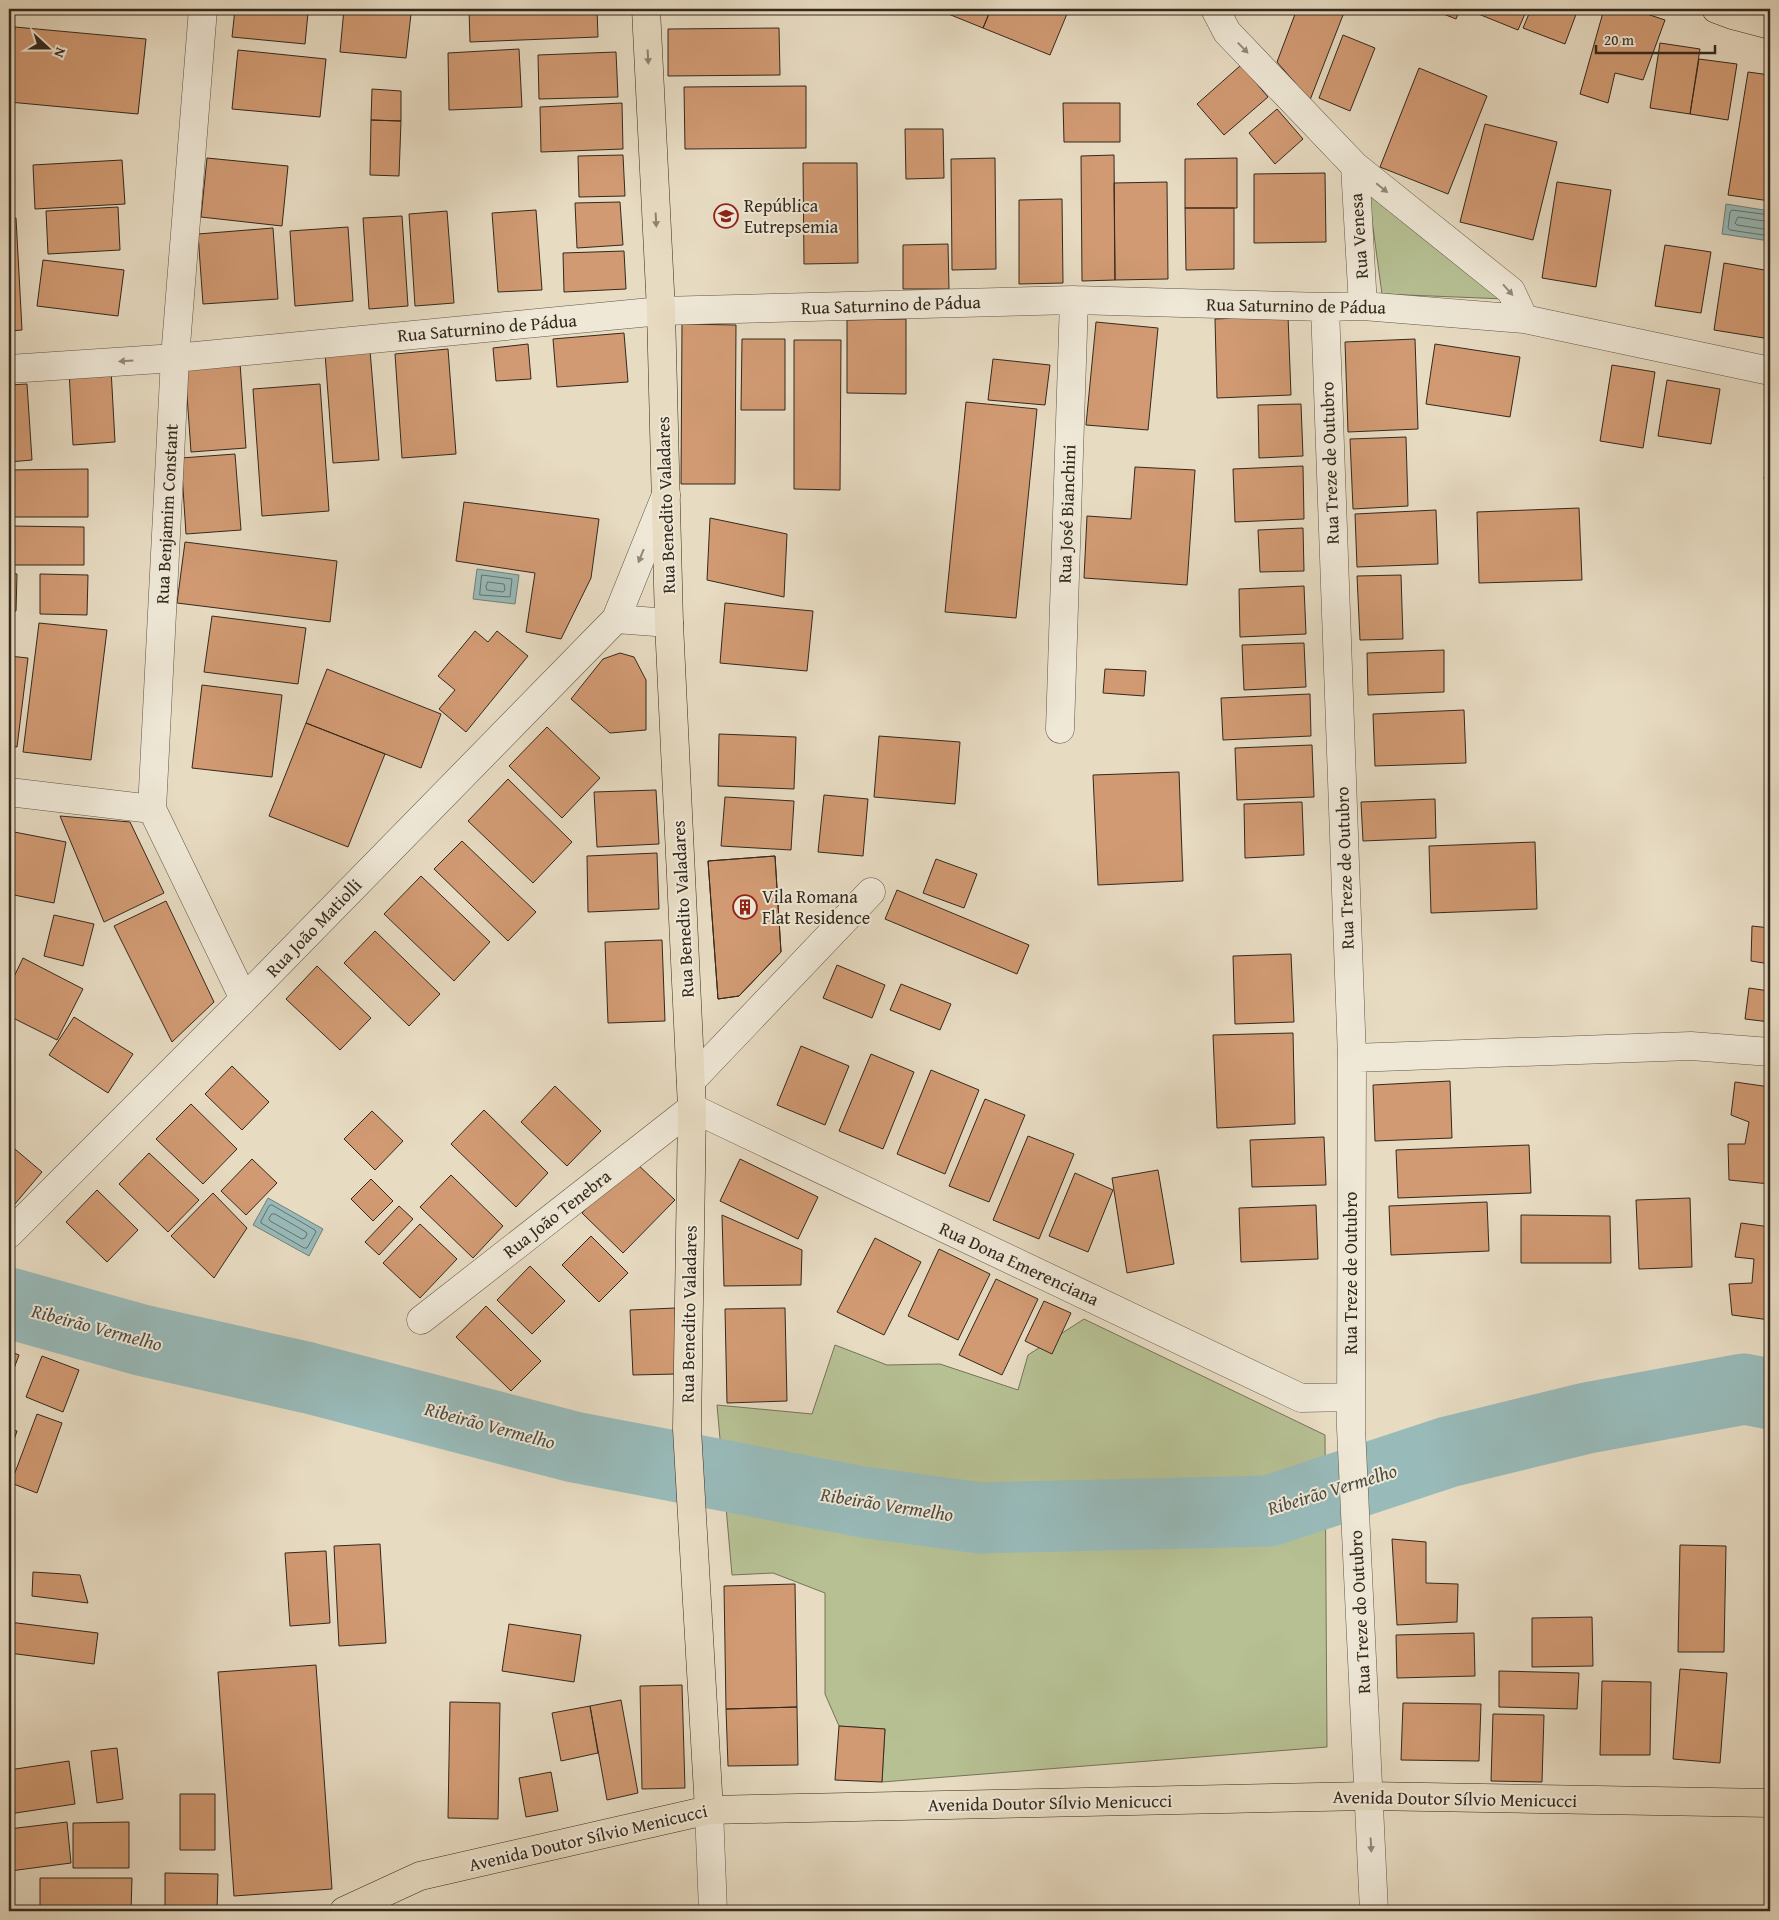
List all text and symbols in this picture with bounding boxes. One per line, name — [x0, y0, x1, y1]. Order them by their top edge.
north arrow — [22, 22, 72, 72]
scale bar — [1596, 22, 1715, 54]
text: 20 m — [1604, 29, 1635, 50]
one-way arrow — [1237, 42, 1249, 54]
text: N — [49, 45, 71, 61]
one-way arrow — [645, 50, 653, 66]
one-way arrow — [1375, 182, 1388, 193]
place label: República Eutrepsemia — [744, 192, 839, 240]
street label: Rua Venesa — [1342, 192, 1375, 280]
school or university icon: República Eutrepsemia — [713, 203, 739, 229]
one-way arrow — [653, 212, 661, 228]
one-way arrow — [1502, 284, 1514, 296]
street label: Rua Saturnino de Pádua — [801, 288, 982, 321]
street label: Rua Saturnino de Pádua — [1206, 290, 1387, 321]
street label: Rua Saturnino de Pádua — [396, 306, 578, 349]
one-way arrow — [118, 358, 134, 366]
street label: Rua Treze de Outubro — [1313, 381, 1346, 545]
street label: Rua Benedito Valadares — [649, 416, 682, 594]
street label: Rua Benjamim Constant — [148, 422, 185, 605]
street label: Rua José Bianchini — [1051, 444, 1082, 584]
one-way arrow — [637, 549, 645, 564]
street label: Rua Treze de Outubro — [1328, 786, 1361, 950]
street label: Rua Benedito Valadares — [664, 820, 701, 998]
street label: Rua João Matiolli — [259, 872, 368, 983]
place label: Vila Romana Flat Residence — [762, 883, 870, 931]
building icon: Vila Romana Flat Residence — [732, 894, 758, 920]
street label: Rua João Tenebra — [497, 1162, 617, 1264]
street label: Rua Treze de Outubro — [1337, 1192, 1364, 1354]
street label: Rua Dona Emerenciana — [935, 1215, 1104, 1313]
street label: Rua Benedito Valadares — [673, 1225, 704, 1403]
water label: Ribeirão Vermelho — [28, 1296, 165, 1358]
water label: Ribeirão Vermelho — [421, 1394, 558, 1456]
water label: Ribeirão Vermelho — [1263, 1456, 1400, 1522]
water label: Ribeirão Vermelho — [818, 1480, 955, 1528]
street label: Rua Treze do Outubro — [1342, 1530, 1377, 1694]
street label: Avenida Doutor Sílvio Menicucci — [1333, 1783, 1577, 1814]
street label: Avenida Doutor Sílvio Menicucci — [928, 1787, 1172, 1818]
street label: Avenida Doutor Sílvio Menicucci — [466, 1797, 710, 1878]
one-way arrow — [1367, 1837, 1375, 1853]

